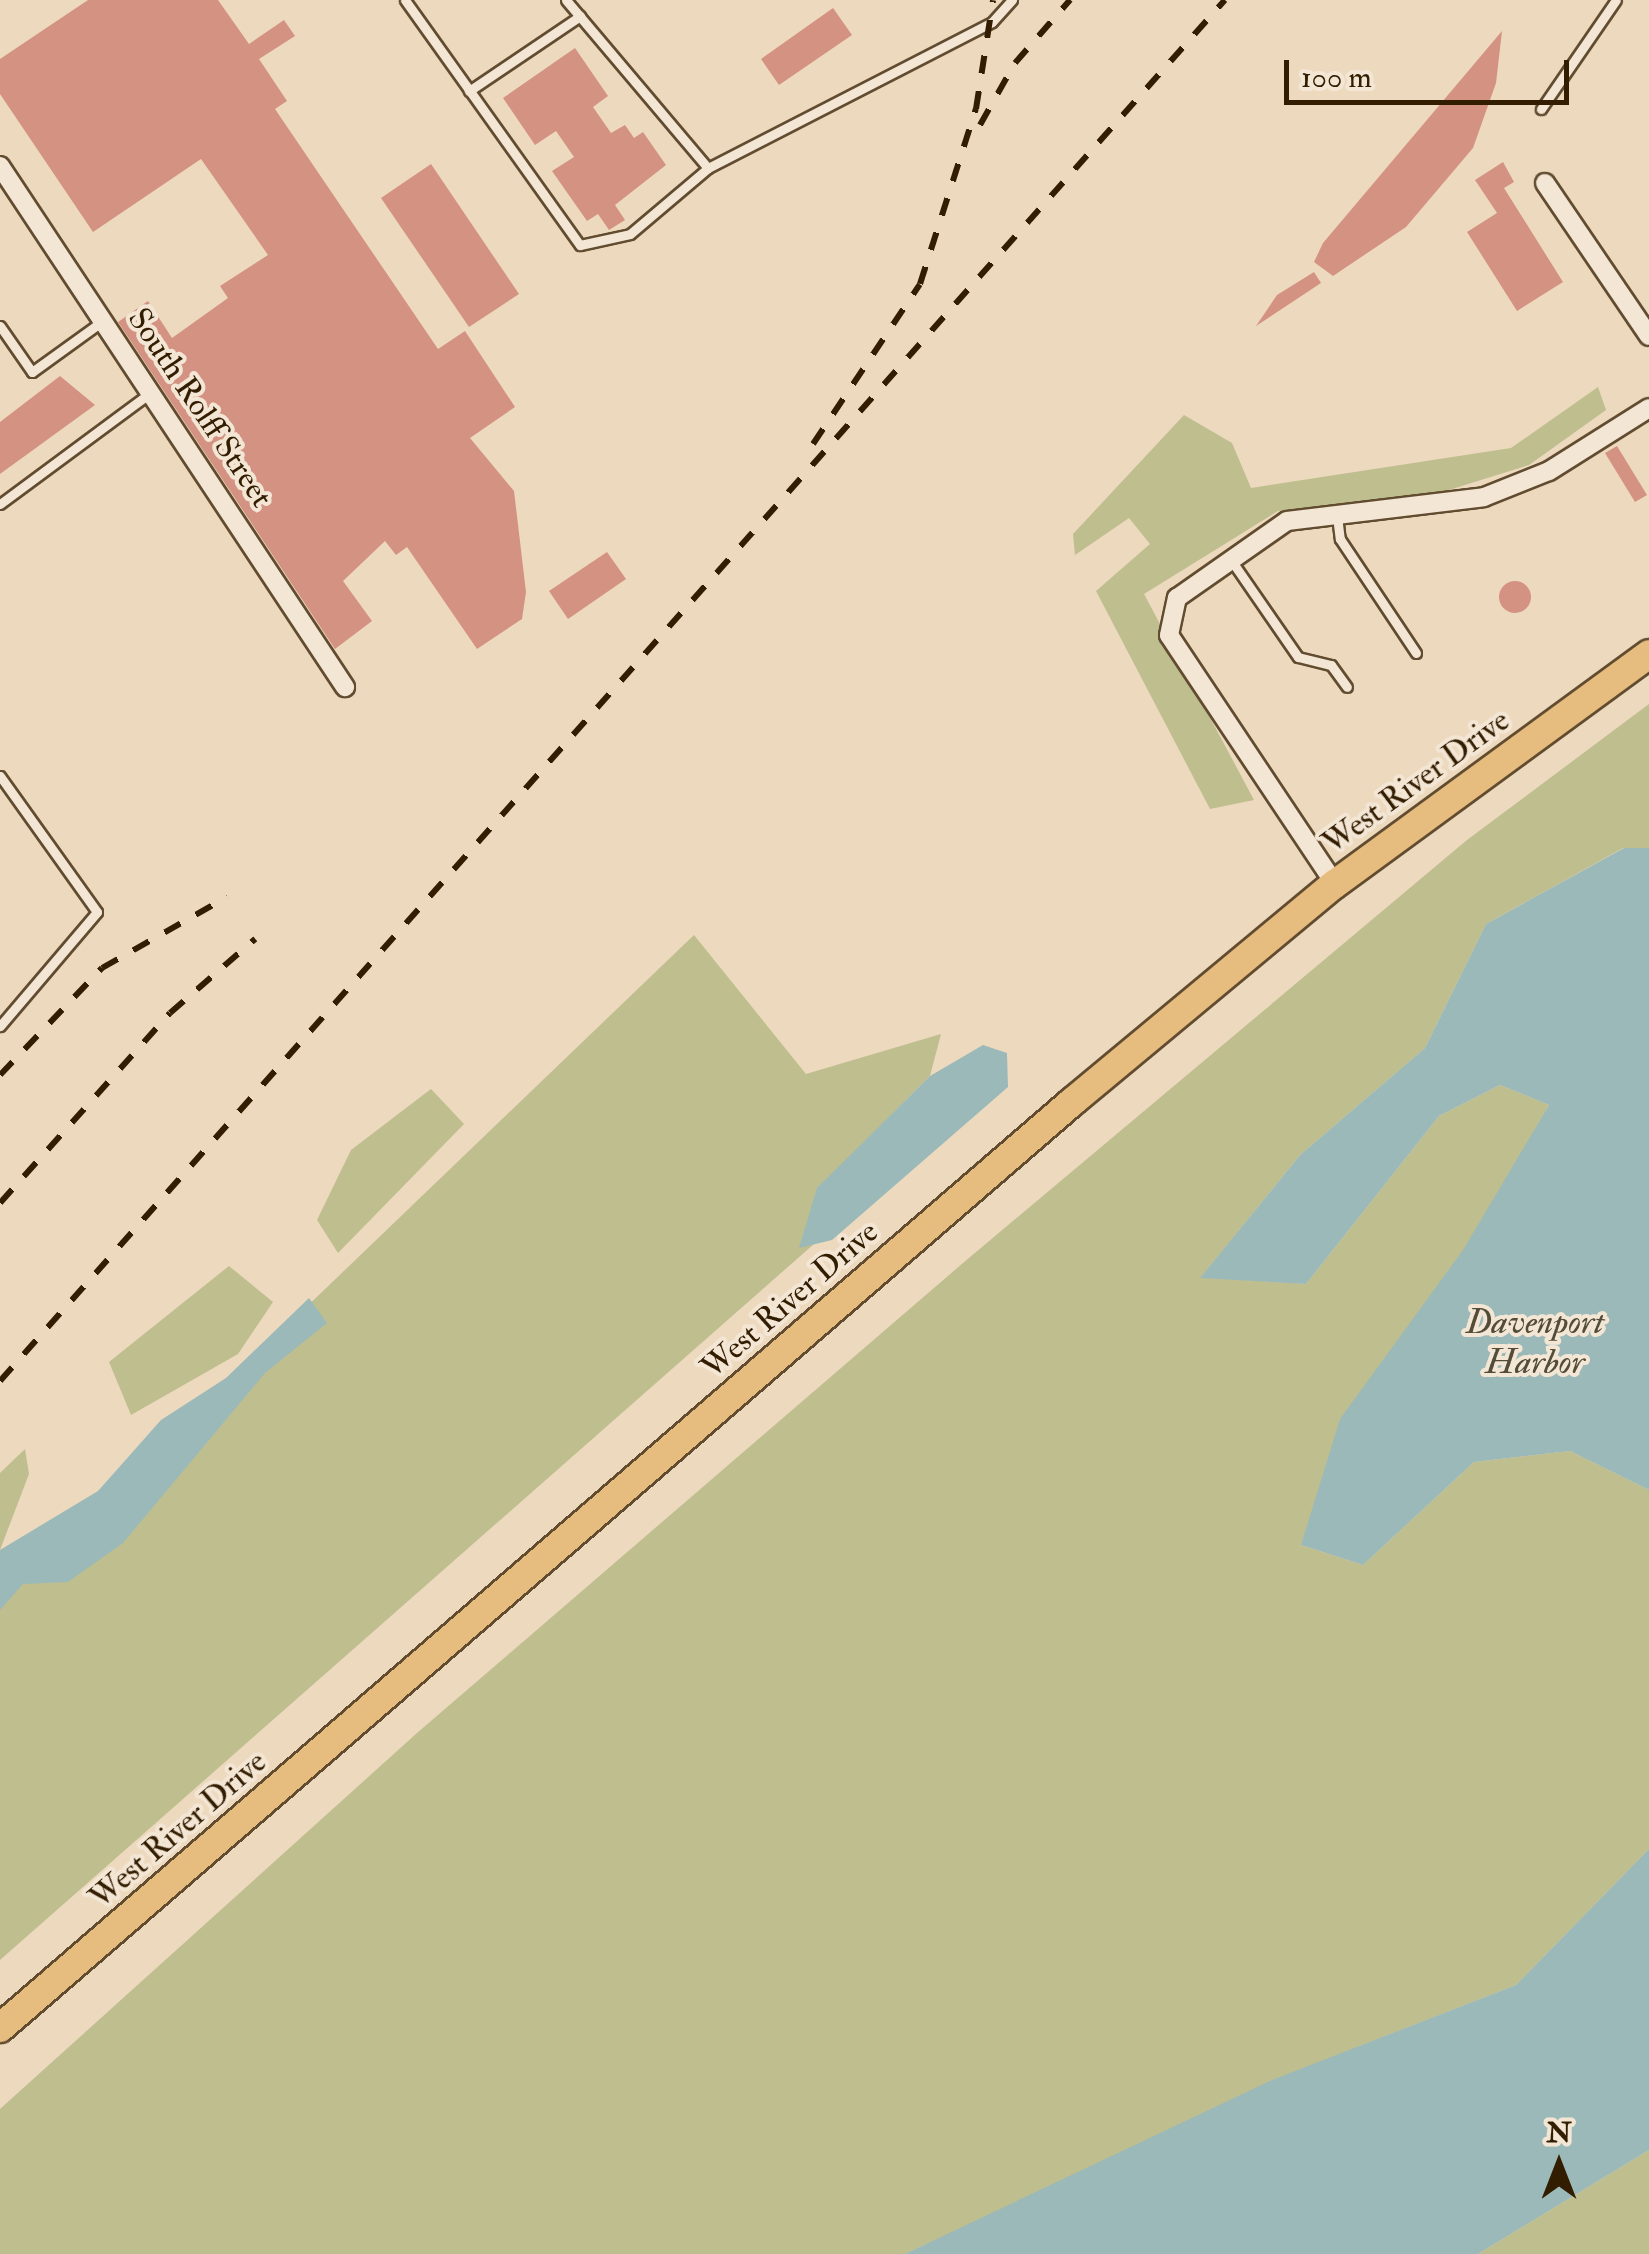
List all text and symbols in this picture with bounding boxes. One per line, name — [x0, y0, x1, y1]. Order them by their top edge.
scale bar — [1289, 40, 1574, 102]
text: 100 m — [1301, 59, 1372, 96]
street label: South Rolff Street — [119, 301, 281, 515]
street label: West River Drive — [1315, 701, 1517, 863]
street label: West River Drive — [694, 1213, 886, 1387]
water label: Davenport Harbor — [1466, 1301, 1604, 1383]
street label: West River Drive — [82, 1743, 274, 1917]
north arrow — [1509, 2114, 1609, 2214]
text: N — [1546, 2116, 1572, 2151]

